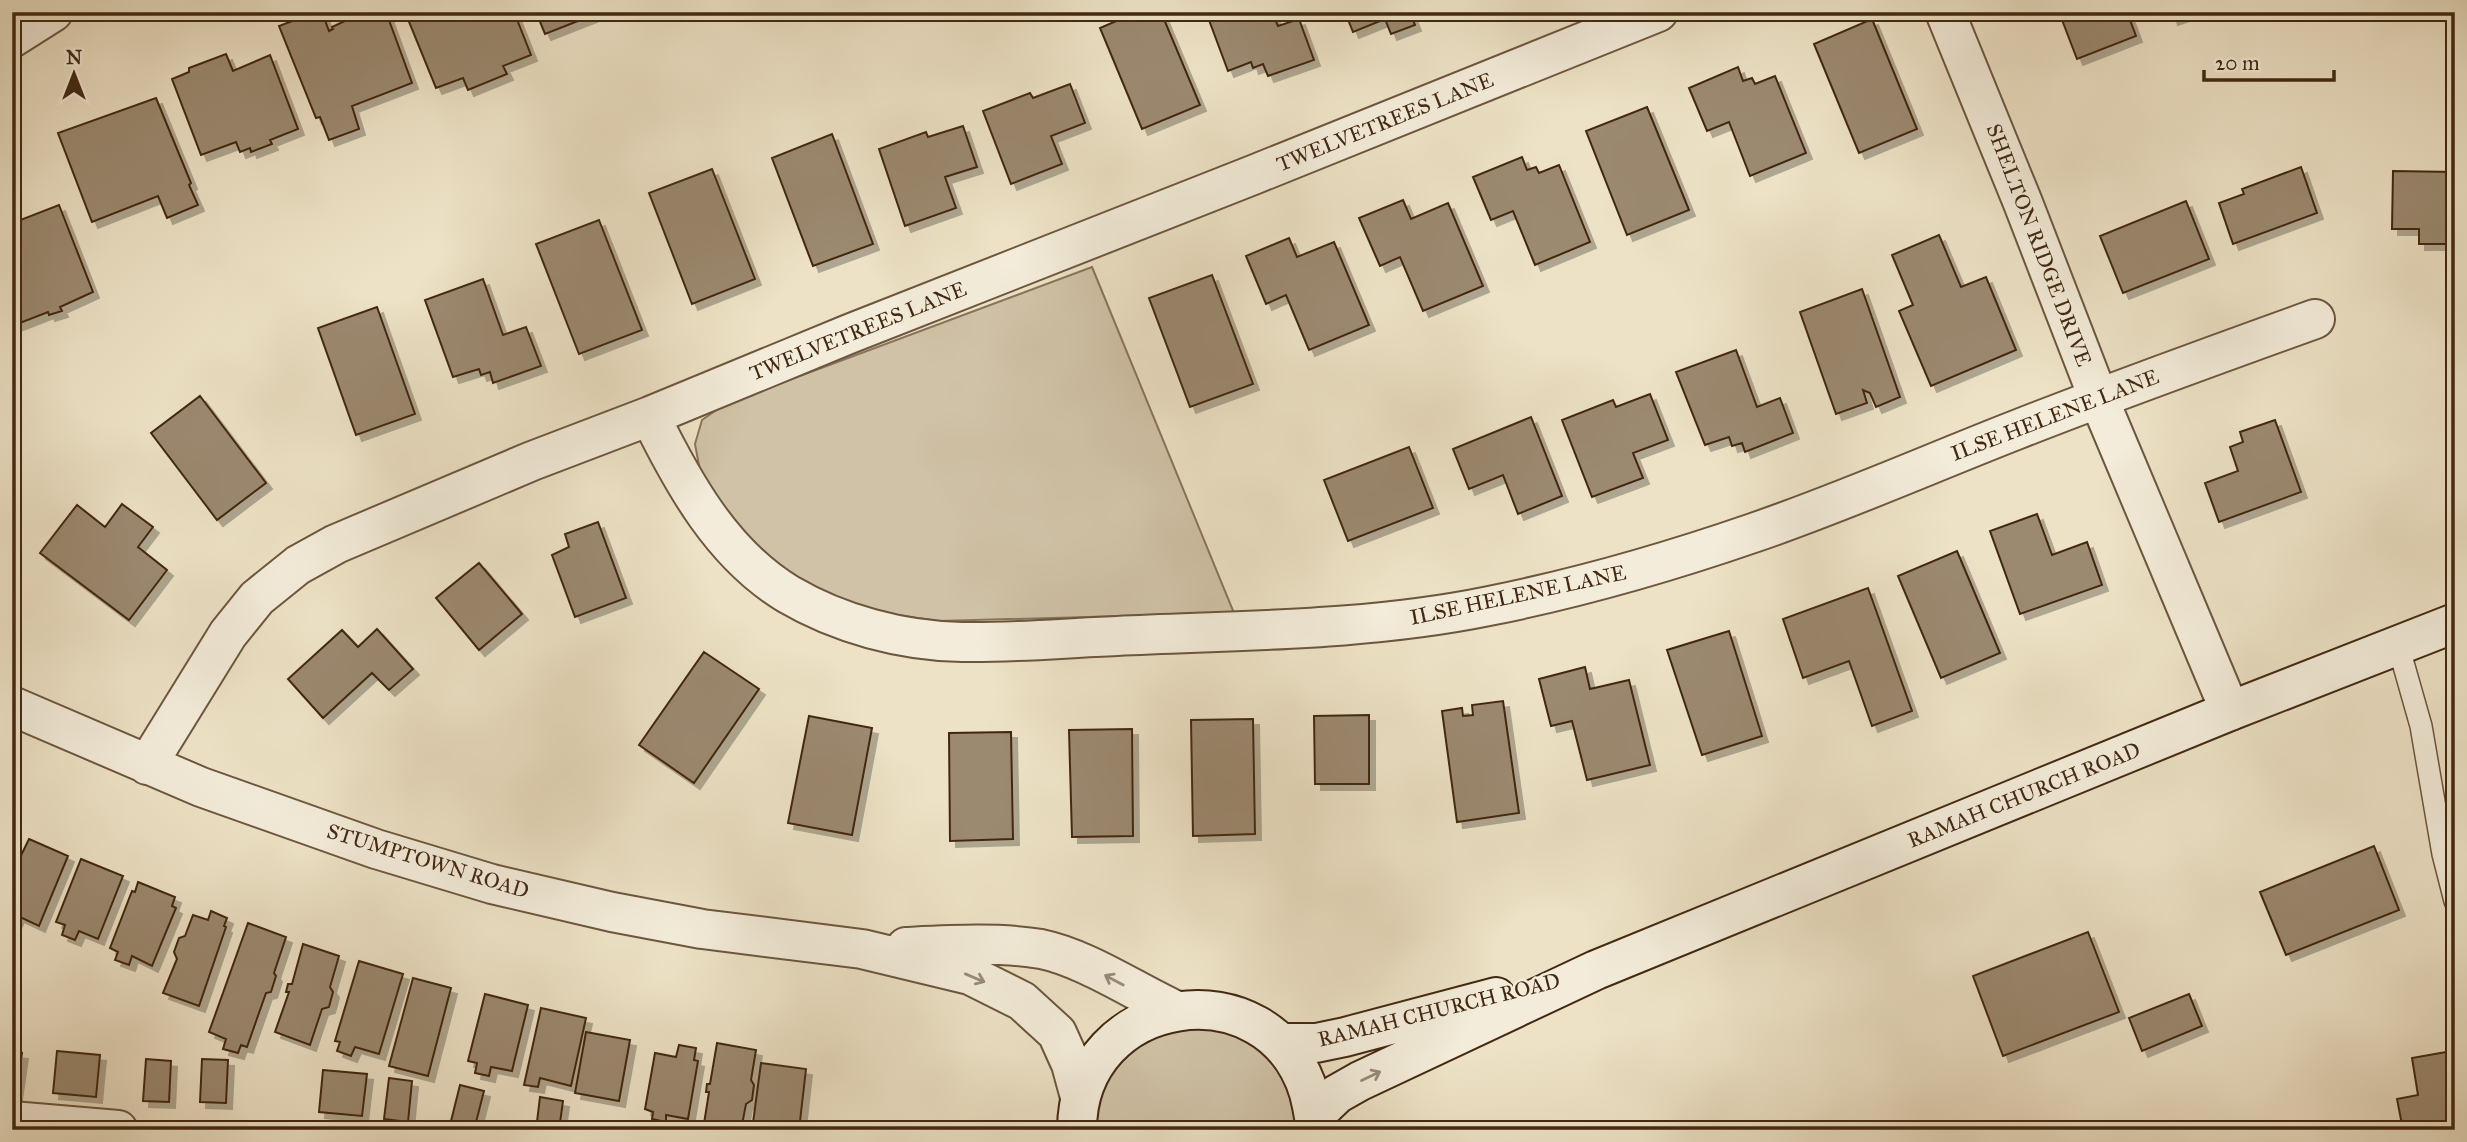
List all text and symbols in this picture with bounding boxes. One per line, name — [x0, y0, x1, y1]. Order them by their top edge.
north arrow — [38, 38, 108, 108]
scale bar — [2204, 38, 2334, 82]
text: N — [66, 46, 82, 69]
text: 20 m — [2215, 50, 2260, 76]
street label: TWELVETREES LANE — [1273, 67, 1497, 177]
street label: SHELTON RIDGE DRIVE — [1981, 120, 2097, 370]
street label: TWELVETREES LANE — [746, 276, 970, 386]
street label: ILSE HELENE LANE — [1947, 363, 2163, 467]
street label: ILSE HELENE LANE — [1407, 559, 1629, 631]
street label: RAMAH CHURCH ROAD — [1904, 736, 2144, 854]
street label: STUMPTOWN ROAD — [324, 818, 532, 904]
street label: RAMAH CHURCH ROAD — [1315, 967, 1563, 1053]
one-way arrow — [964, 972, 985, 985]
one-way arrow — [1104, 972, 1124, 986]
one-way arrow — [1360, 1069, 1381, 1083]

